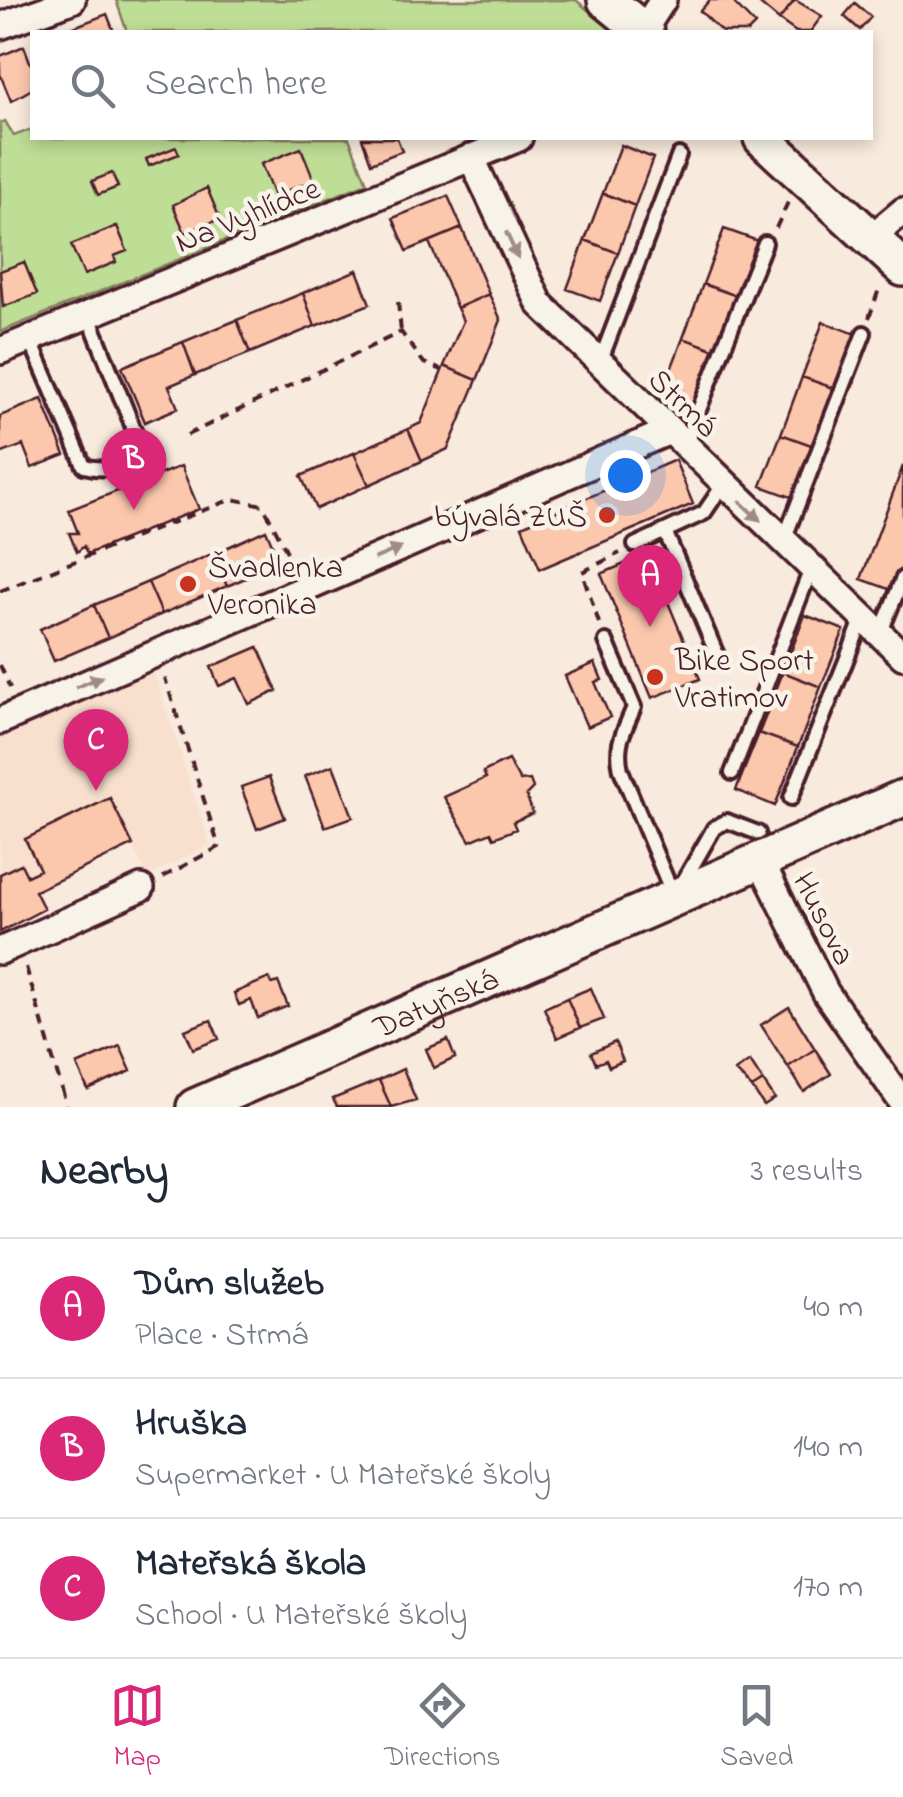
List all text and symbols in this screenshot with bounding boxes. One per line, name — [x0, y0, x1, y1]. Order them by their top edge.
search box — [30, 30, 873, 140]
text: Search here — [145, 57, 327, 113]
icon: search — [65, 58, 120, 113]
street label: Na Vyhlídce — [169, 167, 328, 268]
one-way arrow — [504, 231, 521, 260]
street label: Strmá — [636, 359, 727, 450]
pin: B — [102, 428, 166, 510]
your location — [600, 450, 651, 501]
place label: bývalá ZUŠ — [434, 495, 587, 542]
one-way arrow — [738, 499, 762, 522]
marker: bývalá ZUŠ — [596, 504, 618, 526]
pin: A — [618, 544, 682, 627]
one-way arrow — [373, 545, 403, 561]
place label: Švadlenka Veronika — [207, 546, 343, 630]
marker: Švadlenka Veronika — [177, 573, 199, 595]
place label: Bike Sport Vratimov — [674, 639, 814, 723]
marker: Bike Sport Vratimov — [644, 666, 666, 688]
one-way arrow — [75, 674, 104, 690]
pin: C — [64, 708, 128, 791]
street label: Husova — [778, 865, 865, 975]
street label: Datyňská — [366, 958, 506, 1054]
text: Nearby — [40, 1142, 168, 1203]
text: 3 results — [751, 1149, 863, 1196]
text: Dům služeb — [135, 1257, 324, 1313]
text: A — [63, 1285, 82, 1332]
text: 40 m — [803, 1285, 863, 1332]
text: Place · Strmá — [135, 1313, 308, 1360]
text: Hruška — [135, 1397, 247, 1453]
text: B — [62, 1425, 83, 1472]
text: 140 m — [793, 1425, 863, 1472]
text: Supermarket · U Mateřské školy — [135, 1453, 551, 1500]
text: Mateřská škola — [135, 1537, 366, 1593]
text: C — [64, 1565, 81, 1612]
text: 170 m — [793, 1565, 863, 1612]
text: School · U Mateřské školy — [135, 1593, 467, 1640]
tab: Map — [110, 1678, 165, 1779]
tab: Directions — [384, 1678, 501, 1779]
tab: Saved — [720, 1678, 793, 1779]

